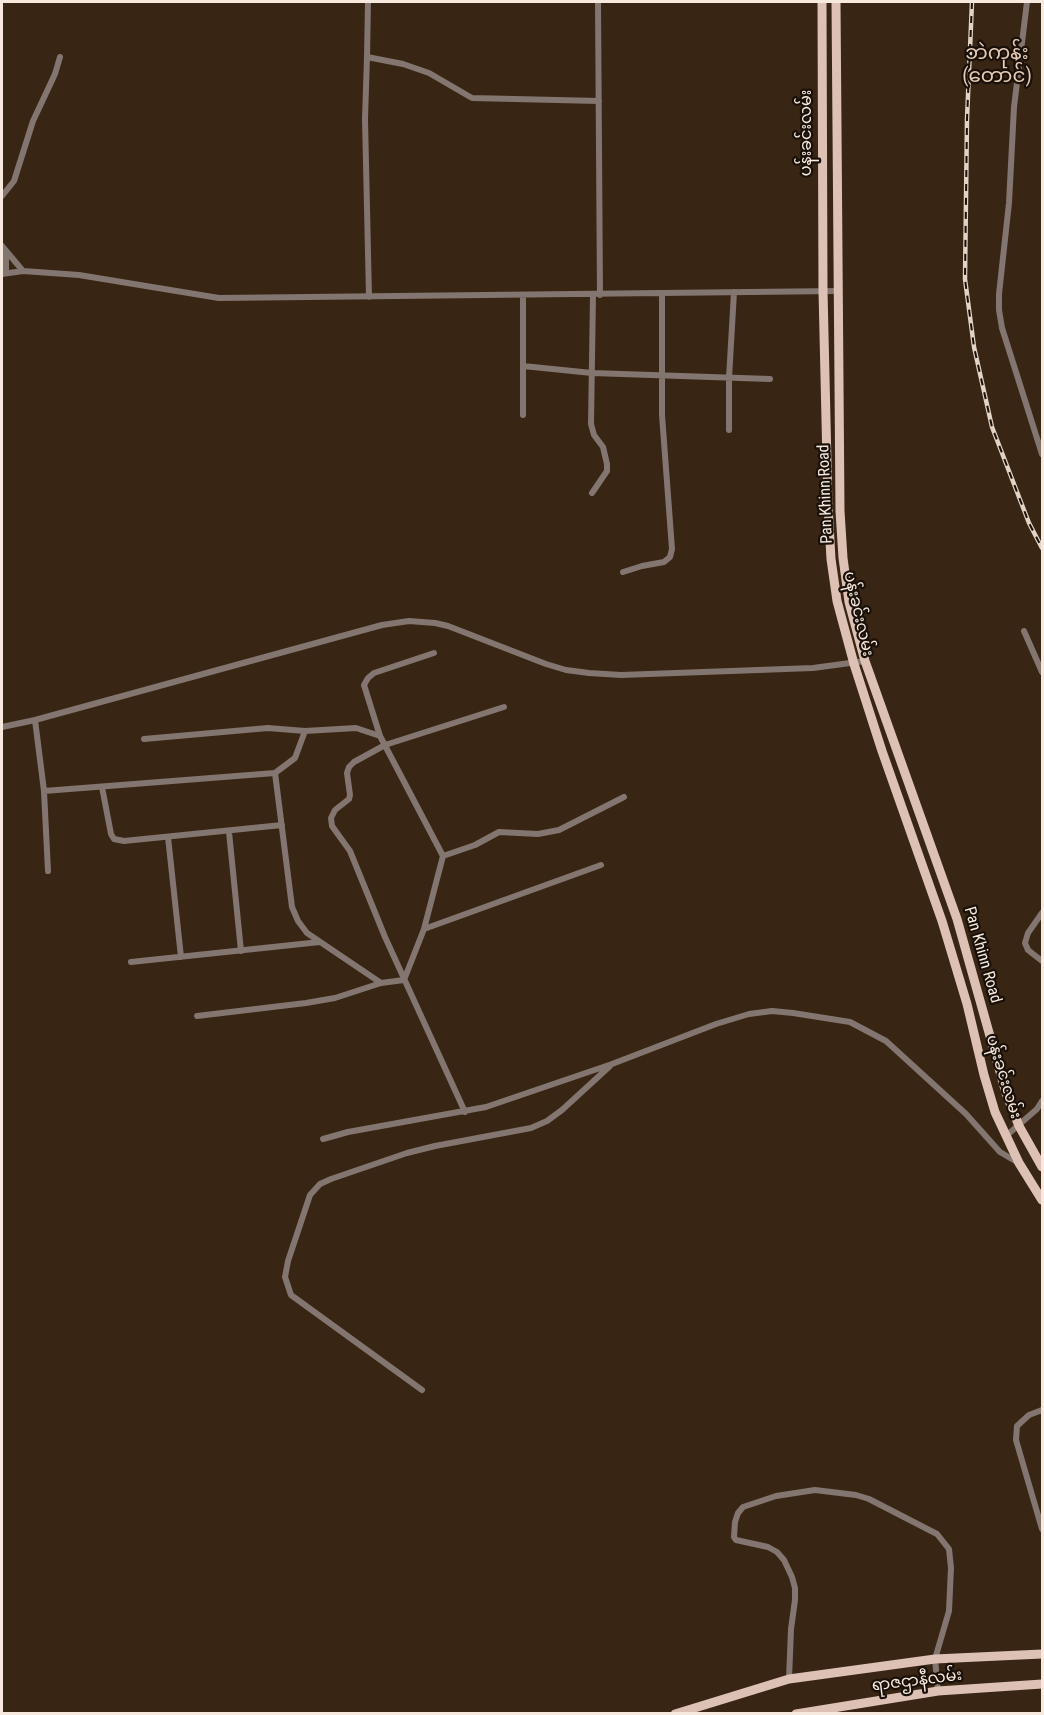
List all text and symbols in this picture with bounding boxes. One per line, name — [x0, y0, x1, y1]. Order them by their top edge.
district label: ဘဲကုန်း (တောင်) — [962, 42, 1032, 89]
street label: ပန်းခင်းလမ်း — [797, 90, 817, 176]
street label: Pan Khinn Road — [815, 444, 837, 544]
street label: ပန်းခင်းလမ်း — [839, 570, 877, 658]
street label: Pan Khinn Road — [959, 905, 1005, 1005]
street label: ပန်းခင်းလမ်း — [981, 1033, 1025, 1121]
street label: ရာဇဌာနီလမ်း — [871, 1666, 963, 1696]

